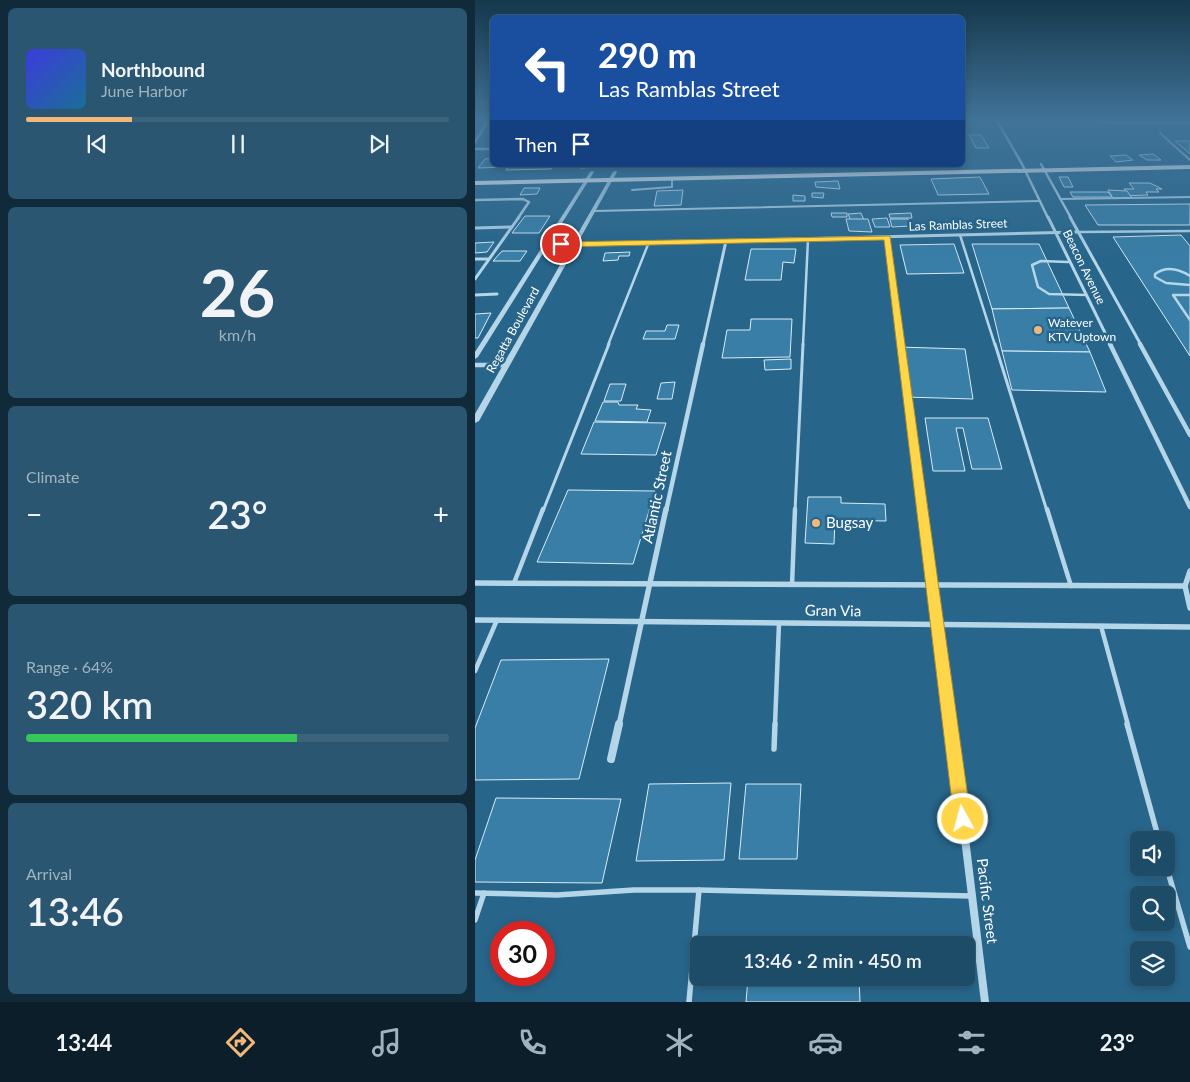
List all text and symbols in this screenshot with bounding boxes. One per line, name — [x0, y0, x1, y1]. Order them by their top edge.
text: 290 m — [598, 33, 697, 75]
icon: left — [515, 35, 580, 100]
text: Northbound — [101, 58, 205, 81]
text: Las Ramblas Street — [598, 75, 780, 102]
text: June Harbor — [101, 81, 188, 100]
icon: previous — [83, 130, 111, 158]
icon: pause — [224, 130, 252, 158]
icon: next — [365, 130, 393, 158]
icon: arrive — [567, 130, 595, 158]
text: Then — [515, 133, 557, 156]
street label: Las Ramblas Street — [908, 215, 1008, 234]
pin — [540, 223, 582, 265]
street label: Beacon Avenue — [1060, 227, 1109, 307]
icon: arrive — [547, 230, 575, 258]
text: 26 — [200, 253, 275, 331]
street label: Regatta Boulevard — [483, 284, 542, 375]
place label: Watever KTV Uptown — [1048, 315, 1116, 344]
marker: Watever KTV Uptown — [1032, 324, 1044, 336]
text: km/h — [219, 325, 256, 344]
street label: Atlantic Street — [637, 448, 675, 545]
text: Climate — [26, 467, 79, 486]
text: 23° — [208, 491, 267, 537]
text: − — [26, 497, 42, 531]
text: + — [433, 497, 449, 531]
place label: Bugsay — [826, 513, 873, 531]
marker: Bugsay — [810, 517, 822, 529]
street label: Gran Via — [805, 601, 861, 619]
text: Range · 64% — [26, 657, 113, 676]
text: 320 km — [26, 681, 153, 727]
position arrow — [936, 792, 988, 844]
map controls — [1130, 831, 1175, 986]
button: sound — [1130, 831, 1175, 876]
street label: Pacific Street — [974, 857, 1002, 945]
text: Arrival — [26, 864, 72, 883]
button: search — [1130, 886, 1175, 931]
text: 13:46 — [26, 888, 124, 934]
speed limit sign: 30 — [490, 921, 555, 986]
button: layers — [1130, 941, 1175, 986]
text: 13:46 · 2 min · 450 m — [743, 949, 922, 972]
icon: directions — [223, 1025, 258, 1060]
icon: music — [369, 1025, 404, 1060]
icon: phone — [515, 1025, 550, 1060]
icon: climate — [662, 1025, 697, 1060]
icon: car — [808, 1025, 843, 1060]
icon: filters — [954, 1025, 989, 1060]
text: 13:44 — [56, 1029, 112, 1056]
text: 23° — [1100, 1029, 1134, 1056]

